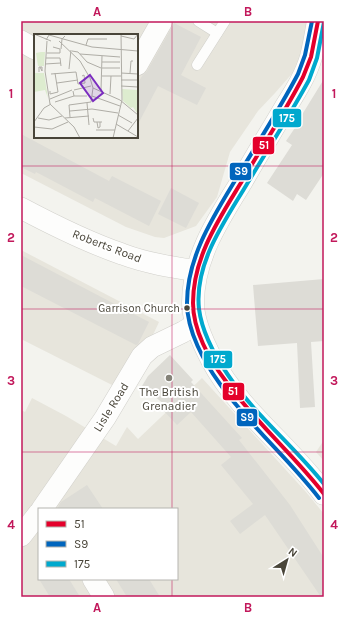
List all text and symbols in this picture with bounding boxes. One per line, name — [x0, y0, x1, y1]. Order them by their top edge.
text: A — [93, 4, 101, 19]
text: B — [244, 4, 252, 19]
inset map — [34, 34, 138, 138]
text: 1 — [9, 86, 13, 101]
text: 1 — [332, 86, 336, 101]
line badge: 175 — [272, 108, 302, 128]
text: 175 — [279, 112, 295, 125]
line badge: 51 — [252, 136, 275, 155]
text: 51 — [259, 139, 269, 152]
line badge: S9 — [229, 162, 252, 181]
text: S9 — [234, 165, 248, 178]
street label: Roberts Road — [71, 226, 143, 266]
text: 2 — [7, 230, 15, 245]
text: 2 — [330, 230, 338, 245]
place label: Garrison Church — [98, 302, 180, 315]
marker: Garrison Church — [182, 303, 192, 313]
line badge: 175 — [203, 350, 233, 369]
text: 175 — [210, 353, 226, 366]
text: 3 — [7, 373, 15, 388]
marker: The British Grenadier — [164, 373, 174, 383]
text: 3 — [330, 373, 338, 388]
street label: Lisle Road — [90, 380, 132, 434]
line badge: 51 — [222, 382, 245, 401]
place label: The British Grenadier — [139, 385, 199, 413]
text: 51 — [228, 385, 238, 398]
line badge: S9 — [236, 408, 258, 427]
text: S9 — [240, 411, 254, 424]
legend — [38, 508, 178, 580]
text: 4 — [7, 517, 15, 532]
text: 51 — [74, 517, 85, 531]
text: 4 — [330, 517, 338, 532]
text: S9 — [74, 537, 88, 551]
north arrow — [267, 540, 307, 580]
text: N — [286, 545, 300, 560]
text: 175 — [74, 557, 91, 571]
text: A — [93, 600, 101, 615]
text: B — [244, 600, 252, 615]

